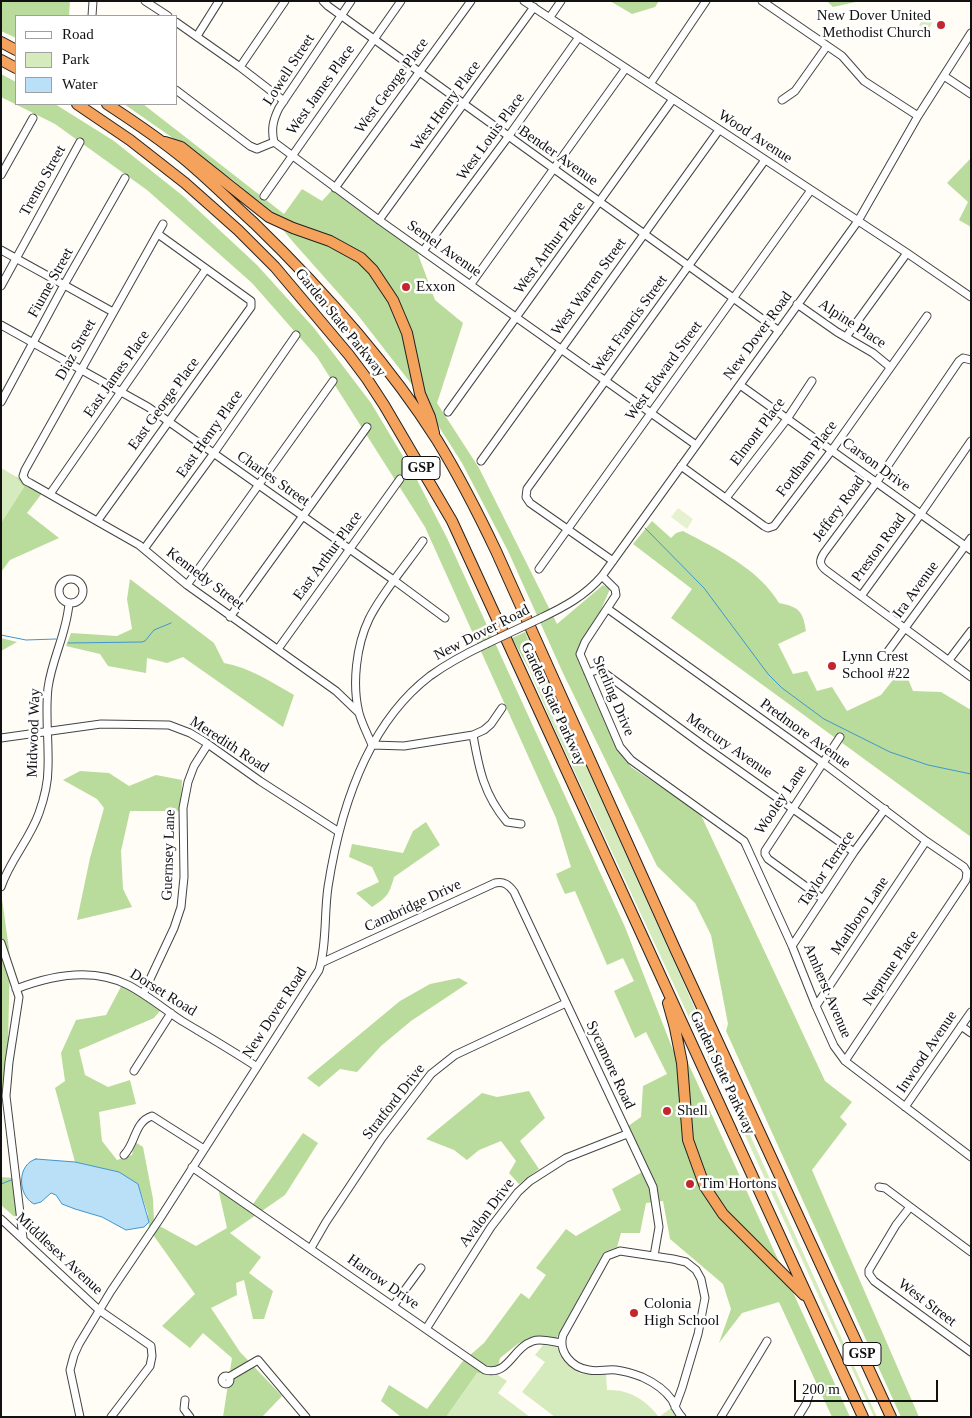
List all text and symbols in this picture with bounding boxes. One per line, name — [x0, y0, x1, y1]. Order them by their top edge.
place label: New Dover United Methodist Church — [817, 7, 931, 42]
legend — [15, 15, 178, 105]
marker: New Dover United Methodist Church — [935, 19, 947, 31]
text: Road — [62, 26, 94, 42]
street label: Lowell Street — [259, 31, 319, 109]
street label: West George Place — [351, 35, 433, 137]
street label: West James Place — [283, 41, 359, 139]
text: Park — [62, 51, 90, 67]
street label: West Henry Place — [407, 57, 485, 155]
text: Water — [62, 76, 97, 92]
street label: West Louis Place — [453, 90, 529, 184]
street label: Wood Avenue — [715, 106, 795, 168]
street label: Bender Avenue — [515, 122, 601, 190]
street label: Trento Street — [16, 142, 70, 220]
street label: West Arthur Place — [511, 198, 589, 298]
street label: Semel Avenue — [403, 217, 485, 281]
street label: West Warren Street — [548, 235, 630, 339]
street label: Fiume Street — [24, 245, 78, 321]
street label: Garden State Parkway — [291, 265, 389, 381]
street label: West Francis Street — [589, 272, 671, 376]
place label: Exxon — [416, 278, 455, 296]
marker: Exxon — [400, 281, 412, 293]
street label: New Dover Road — [720, 288, 796, 384]
street label: Alpine Place — [815, 295, 889, 353]
street label: Diaz Street — [52, 316, 100, 384]
street label: West Edward Street — [622, 318, 706, 424]
street label: East James Place — [80, 327, 154, 421]
street label: East George Place — [124, 354, 204, 454]
street label: East Henry Place — [173, 387, 247, 481]
street label: Elmont Place — [727, 394, 789, 470]
street label: Fordham Place — [773, 417, 841, 501]
street label: Carson Drive — [838, 434, 914, 496]
street label: Charles Street — [233, 447, 313, 511]
road number: GSP — [402, 456, 440, 479]
street label: Jeffery Road — [809, 473, 869, 545]
street label: East Arthur Place — [290, 508, 366, 604]
street label: Preston Road — [848, 510, 910, 586]
street label: Kennedy Street — [162, 544, 248, 614]
street label: Ira Avenue — [889, 558, 943, 622]
street label: New Dover Road — [431, 601, 533, 665]
street label: Garden State Parkway — [517, 639, 589, 769]
place label: Lynn Crest School #22 — [842, 648, 910, 683]
street label: Sterling Drive — [588, 653, 638, 739]
marker: Lynn Crest School #22 — [826, 660, 838, 672]
street label: Midwood Way — [23, 688, 45, 778]
street label: Predmore Avenue — [756, 695, 854, 773]
street label: Mercury Avenue — [683, 710, 775, 782]
street label: Meredith Road — [186, 713, 272, 777]
street label: Wooley Lane — [751, 762, 811, 838]
street label: Guernsey Lane — [158, 809, 180, 901]
street label: Taylor Terrace — [795, 828, 859, 910]
street label: Marlboro Lane — [827, 874, 893, 958]
street label: Cambridge Drive — [362, 876, 464, 936]
street label: Neptune Place — [859, 927, 923, 1009]
street label: Amherst Avenue — [799, 941, 855, 1041]
street label: New Dover Road — [239, 964, 311, 1062]
street label: Dorset Road — [126, 965, 200, 1021]
street label: Garden State Parkway — [686, 1008, 758, 1138]
street label: Inwood Avenue — [893, 1008, 961, 1096]
street label: Sycamore Road — [582, 1018, 638, 1112]
street label: Stratford Drive — [359, 1061, 429, 1143]
place label: Shell — [677, 1102, 708, 1120]
marker: Shell — [661, 1105, 673, 1117]
street label: Avalon Drive — [455, 1175, 519, 1251]
place label: Tim Hortons — [700, 1175, 777, 1193]
marker: Tim Hortons — [684, 1178, 696, 1190]
street label: Middlesex Avenue — [12, 1209, 106, 1299]
street label: Harrow Drive — [344, 1251, 422, 1313]
street label: West Street — [894, 1275, 960, 1331]
place label: Colonia High School — [644, 1295, 719, 1330]
marker: Colonia High School — [628, 1307, 640, 1319]
road number: GSP — [843, 1342, 881, 1366]
scale bar — [797, 1370, 941, 1402]
text: 200 m — [802, 1381, 840, 1397]

